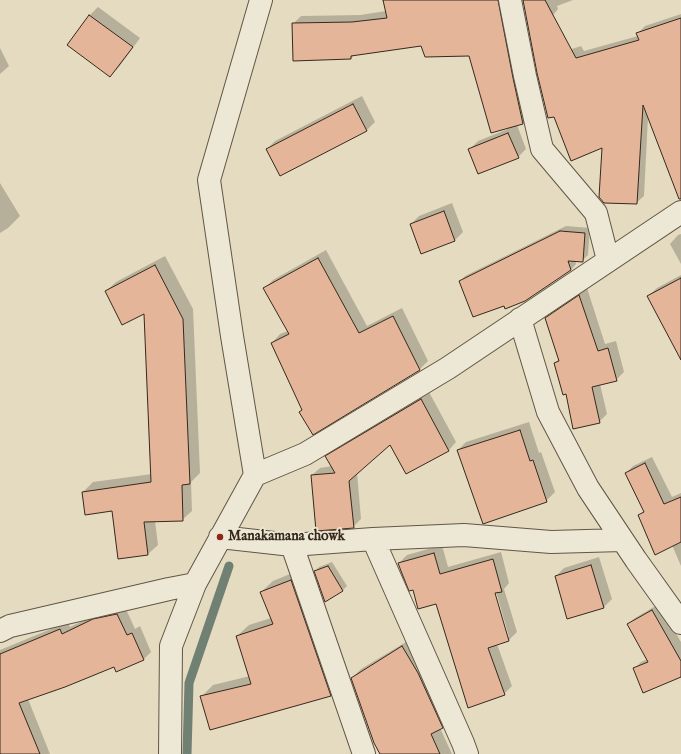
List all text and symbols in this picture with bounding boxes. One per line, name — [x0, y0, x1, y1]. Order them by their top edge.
place label: Manakamana chowk — [228, 529, 345, 545]
marker: Manakamana chowk — [215, 532, 225, 542]

